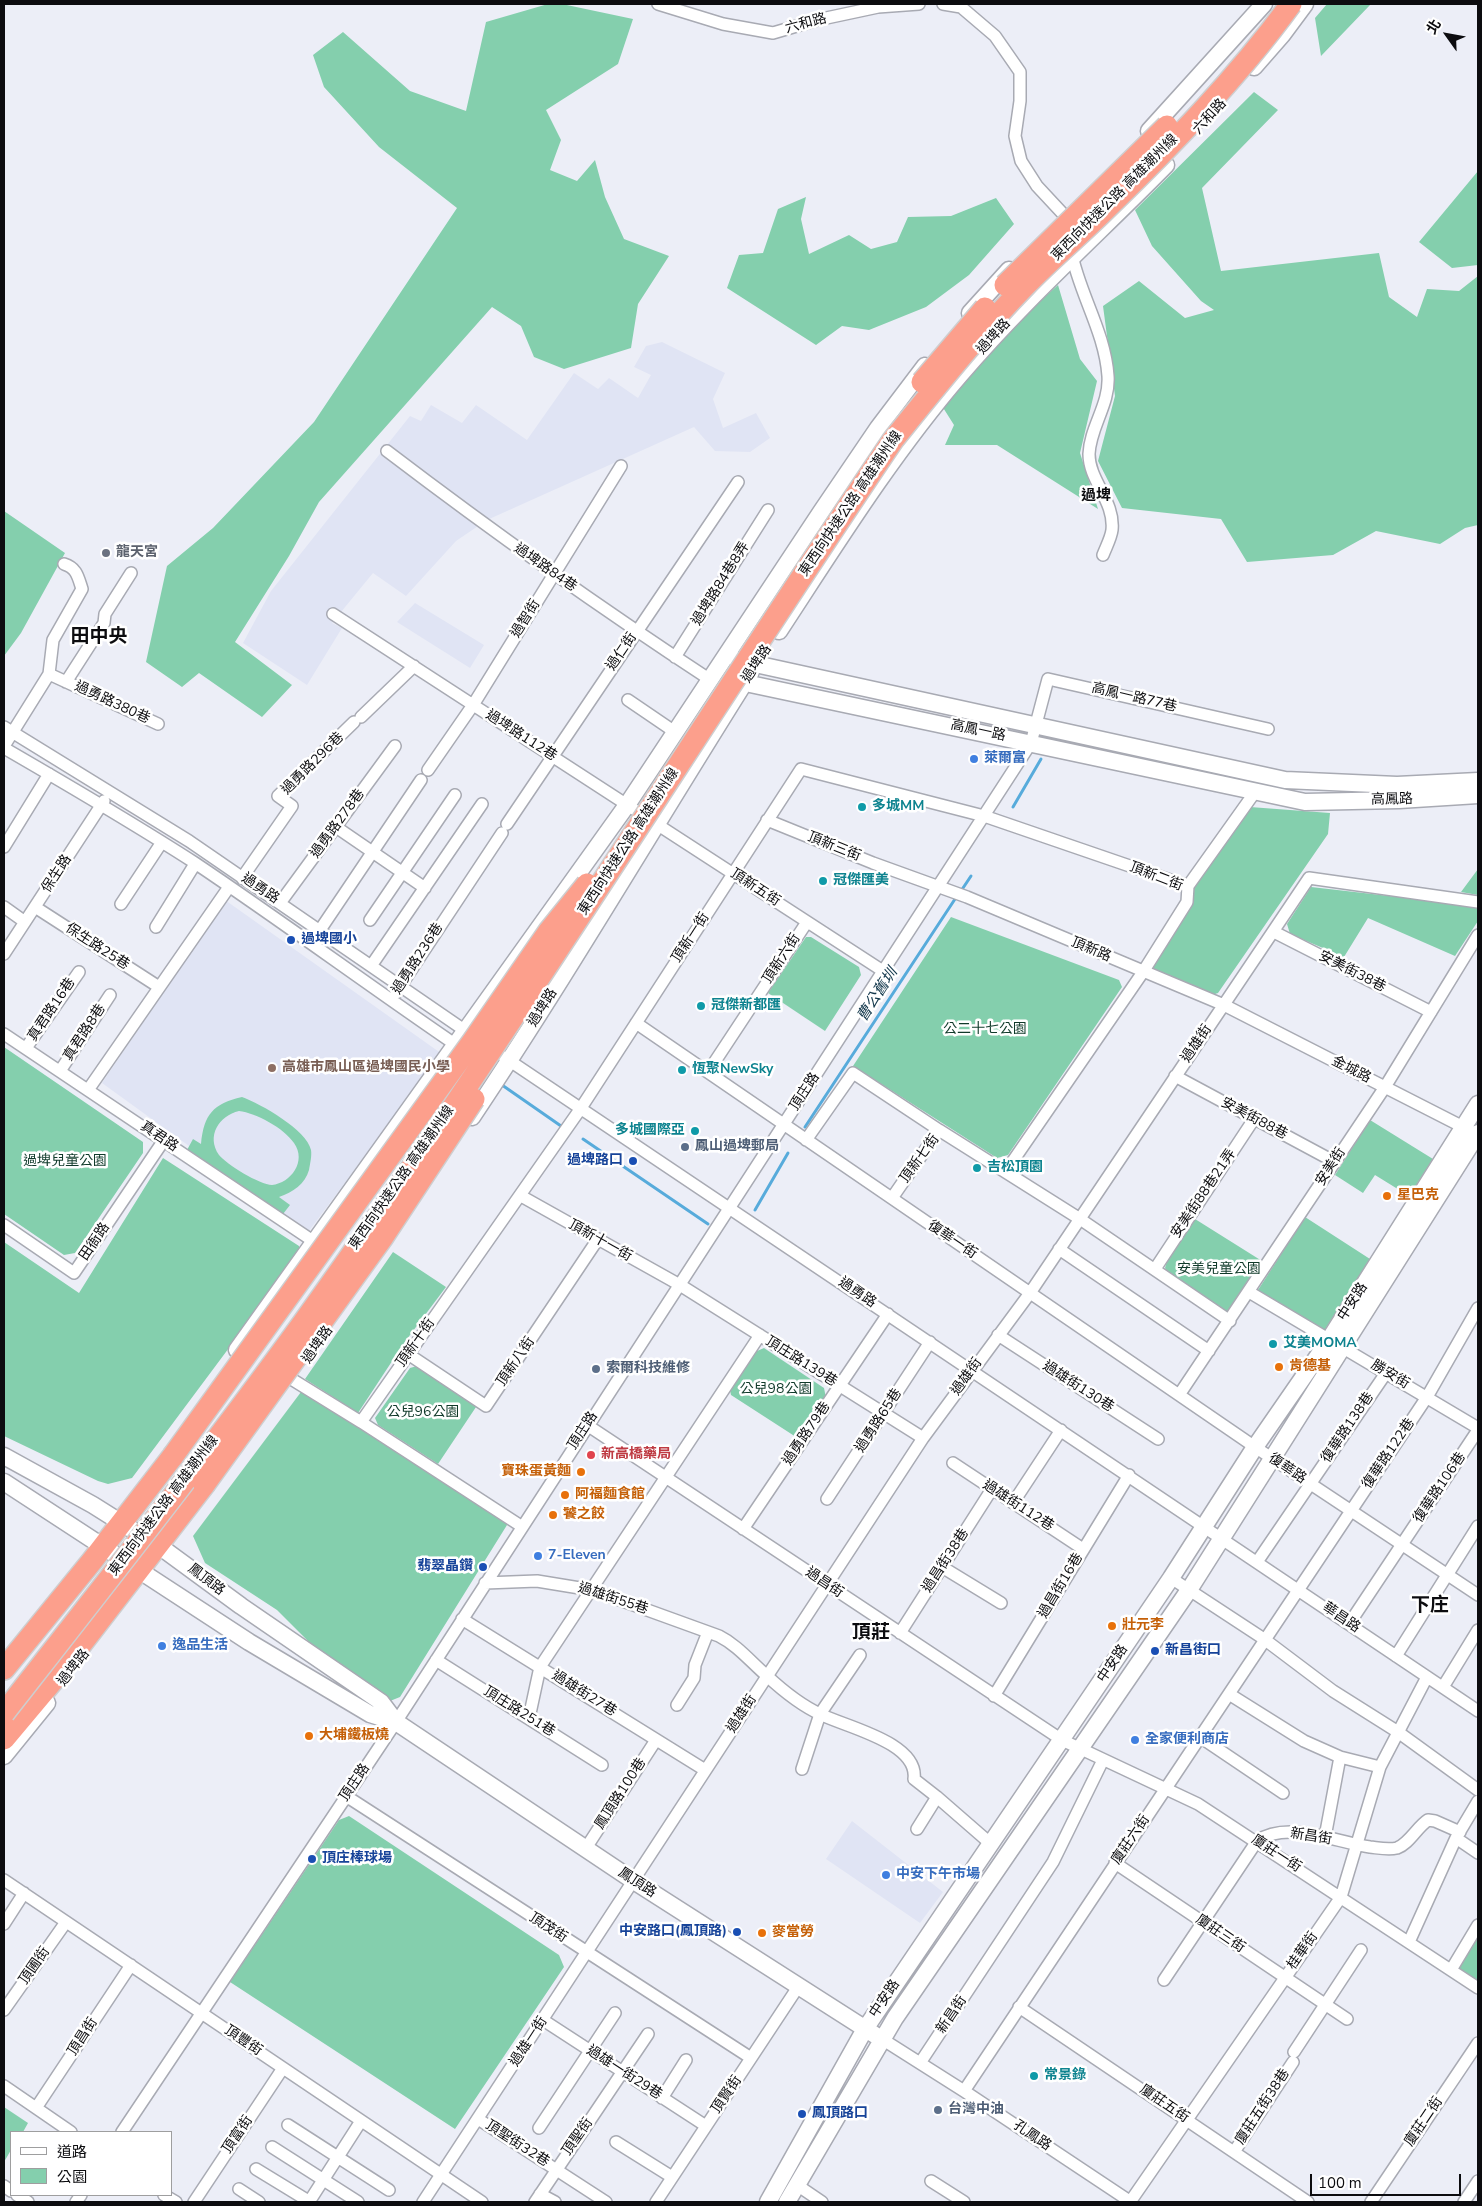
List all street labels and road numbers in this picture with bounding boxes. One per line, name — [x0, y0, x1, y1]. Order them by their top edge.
street label: 六和路 — [784, 10, 828, 38]
street label: 六和路 — [1190, 96, 1230, 138]
street label: 東西向快速公路 高雄潮州線 — [1048, 131, 1182, 265]
street label: 過埤路 — [974, 316, 1014, 358]
street label: 東西向快速公路 高雄潮州線 — [796, 428, 906, 580]
street label: 過埤路84巷8弄 — [689, 539, 753, 629]
street label: 過埤路84巷 — [510, 540, 580, 596]
street label: 過智街 — [508, 597, 544, 641]
street label: 過仁街 — [603, 630, 641, 674]
street label: 過埤路 — [739, 642, 775, 686]
street label: 過勇路380巷 — [72, 678, 152, 728]
street label: 高鳳一路77巷 — [1090, 680, 1178, 716]
street label: 過埤路112巷 — [482, 707, 560, 765]
street label: 高鳳一路 — [949, 717, 1007, 745]
street label: 過勇路296巷 — [278, 729, 348, 799]
street label: 東西向快速公路 高雄潮州線 — [575, 765, 683, 919]
street label: 過勇路278巷 — [307, 786, 369, 862]
street label: 高鳳路 — [1371, 791, 1413, 809]
street label: 頂新三街 — [805, 829, 863, 865]
street label: 保生路 — [39, 852, 75, 896]
street label: 頂新二街 — [1127, 859, 1185, 895]
street label: 頂新五街 — [727, 866, 783, 910]
street label: 過勇路 — [238, 870, 282, 908]
street label: 頂新一街 — [669, 910, 713, 966]
street label: 保生路25巷 — [62, 920, 132, 974]
street label: 過勇路236巷 — [389, 920, 447, 998]
street label: 頂新六街 — [760, 931, 804, 987]
street label: 頂新路 — [1068, 934, 1114, 966]
street label: 安美街38巷 — [1316, 948, 1388, 996]
street label: 真君路16巷 — [25, 975, 79, 1045]
street label: 過埤路 — [525, 986, 561, 1030]
street label: 真君路8巷 — [60, 1001, 110, 1065]
street label: 過雄街 — [1178, 1022, 1216, 1066]
street label: 金城路 — [1328, 1053, 1374, 1087]
street label: 頂庄路 — [787, 1070, 823, 1114]
street label: 安美街88巷 — [1218, 1094, 1290, 1144]
street label: 東西向快速公路 高雄潮州線 — [346, 1103, 458, 1253]
street label: 真君路 — [137, 1118, 181, 1156]
street label: 頂新七街 — [897, 1131, 943, 1187]
street label: 安美街 — [1313, 1145, 1349, 1189]
street label: 安美街88巷21弄 — [1168, 1146, 1240, 1242]
street label: 頂新十一街 — [565, 1217, 635, 1265]
street label: 復華一街 — [924, 1217, 980, 1263]
street label: 田衙路 — [76, 1220, 114, 1264]
street label: 過勇路 — [835, 1274, 879, 1312]
street label: 中安路 — [1335, 1280, 1371, 1324]
street label: 頂新十街 — [393, 1315, 439, 1371]
street label: 過埤路 — [299, 1323, 337, 1367]
street label: 頂庄路139巷 — [762, 1333, 840, 1391]
street label: 頂新八街 — [493, 1334, 539, 1390]
street label: 過雄街 — [948, 1355, 986, 1399]
street label: 勝安街 — [1368, 1357, 1412, 1393]
street label: 過雄街130巷 — [1039, 1358, 1117, 1416]
street label: 過勇路65巷 — [852, 1386, 906, 1456]
street label: 復華路138巷 — [1318, 1390, 1378, 1466]
street label: 過勇路79巷 — [780, 1399, 834, 1469]
street label: 頂庄路 — [565, 1409, 601, 1453]
street label: 復華路122巷 — [1359, 1416, 1419, 1492]
street label: 東西向快速公路 高雄潮州線 — [106, 1432, 222, 1580]
street label: 復華路 — [1265, 1450, 1309, 1488]
street label: 復華路106巷 — [1410, 1450, 1470, 1526]
street label: 過雄街112巷 — [979, 1477, 1057, 1535]
street label: 過昌街38巷 — [919, 1526, 973, 1596]
street label: 過昌街16巷 — [1035, 1550, 1087, 1622]
street label: 鳳頂路 — [184, 1561, 228, 1599]
street label: 過昌街 — [802, 1564, 846, 1602]
street label: 過雄街55巷 — [576, 1580, 650, 1618]
street label: 華昌路 — [1319, 1599, 1363, 1637]
street label: 中安路 — [1094, 1642, 1132, 1686]
street label: 過埤路 — [54, 1646, 94, 1690]
street label: 過雄街27巷 — [549, 1668, 619, 1720]
street label: 頂庄路251巷 — [480, 1683, 558, 1741]
street label: 過雄街 — [724, 1692, 760, 1736]
street label: 鳳頂路100巷 — [592, 1755, 650, 1833]
street label: 頂庄路 — [336, 1761, 374, 1805]
street label: 廈莊六街 — [1108, 1812, 1154, 1868]
street label: 新昌街 — [1289, 1825, 1333, 1849]
street label: 廈莊一街 — [1248, 1832, 1304, 1876]
street label: 鳳頂路 — [615, 1865, 659, 1901]
street label: 頂茂街 — [526, 1910, 570, 1946]
street label: 廈莊三街 — [1192, 1911, 1248, 1957]
street label: 桂華街 — [1284, 1929, 1322, 1973]
street label: 頂圃街 — [16, 1944, 54, 1988]
street label: 中安路 — [866, 1977, 904, 2021]
street label: 新昌街 — [933, 1993, 971, 2037]
street label: 過雄一街 — [507, 2014, 551, 2070]
street label: 頂昌街 — [65, 2015, 101, 2059]
street label: 頂豐街 — [221, 2022, 265, 2060]
street label: 過雄一街29巷 — [583, 2042, 665, 2104]
street label: 廈莊五街38巷 — [1232, 2066, 1294, 2148]
street label: 頂賢街 — [708, 2073, 746, 2117]
street label: 廈莊五街 — [1136, 2081, 1192, 2127]
street label: 廈莊二街 — [1401, 2094, 1447, 2150]
street label: 頂富街 — [219, 2113, 257, 2157]
street label: 頂聖街 — [559, 2115, 597, 2159]
street label: 頂聖街32巷 — [482, 2117, 552, 2171]
street label: 孔鳳路 — [1010, 2117, 1054, 2155]

